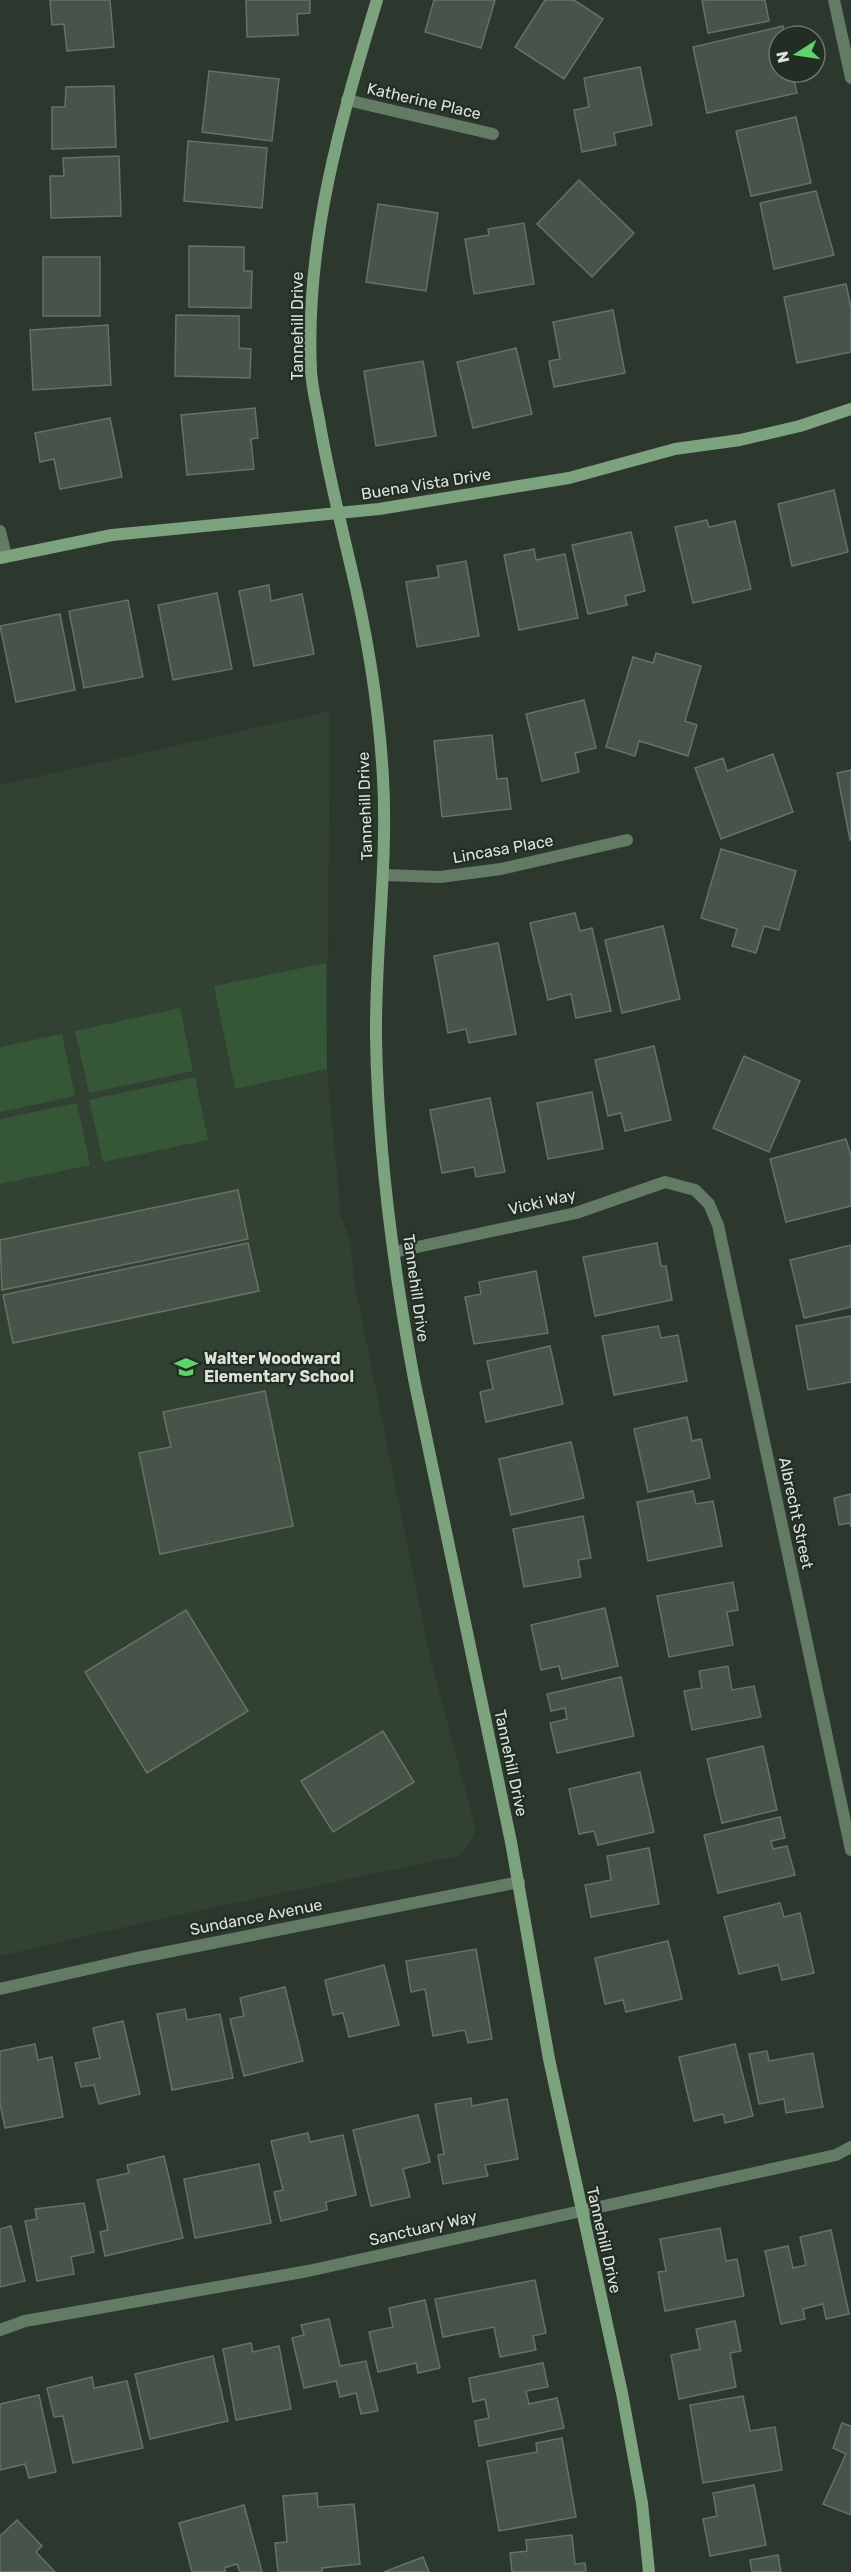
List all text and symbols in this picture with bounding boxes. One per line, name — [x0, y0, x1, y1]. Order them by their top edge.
north arrow — [767, 24, 827, 84]
text: N — [772, 49, 793, 65]
street label: Katherine Place — [365, 79, 483, 123]
street label: Tannehill Drive — [288, 272, 307, 380]
street label: Buena Vista Drive — [360, 464, 492, 504]
street label: Tannehill Drive — [354, 751, 376, 861]
street label: Lincasa Place — [451, 831, 555, 867]
street label: Vicki Way — [506, 1185, 578, 1219]
street label: Tannehill Drive — [399, 1233, 433, 1343]
place label: Walter Woodward Elementary School — [204, 1349, 354, 1386]
school or university icon: Walter Woodward Elementary School — [173, 1354, 199, 1380]
street label: Albrecht Street — [775, 1455, 817, 1571]
street label: Tannehill Drive — [490, 1708, 532, 1818]
street label: Sundance Avenue — [188, 1895, 324, 1939]
street label: Tannehill Drive — [583, 2185, 626, 2295]
street label: Sanctuary Way — [367, 2206, 479, 2250]

